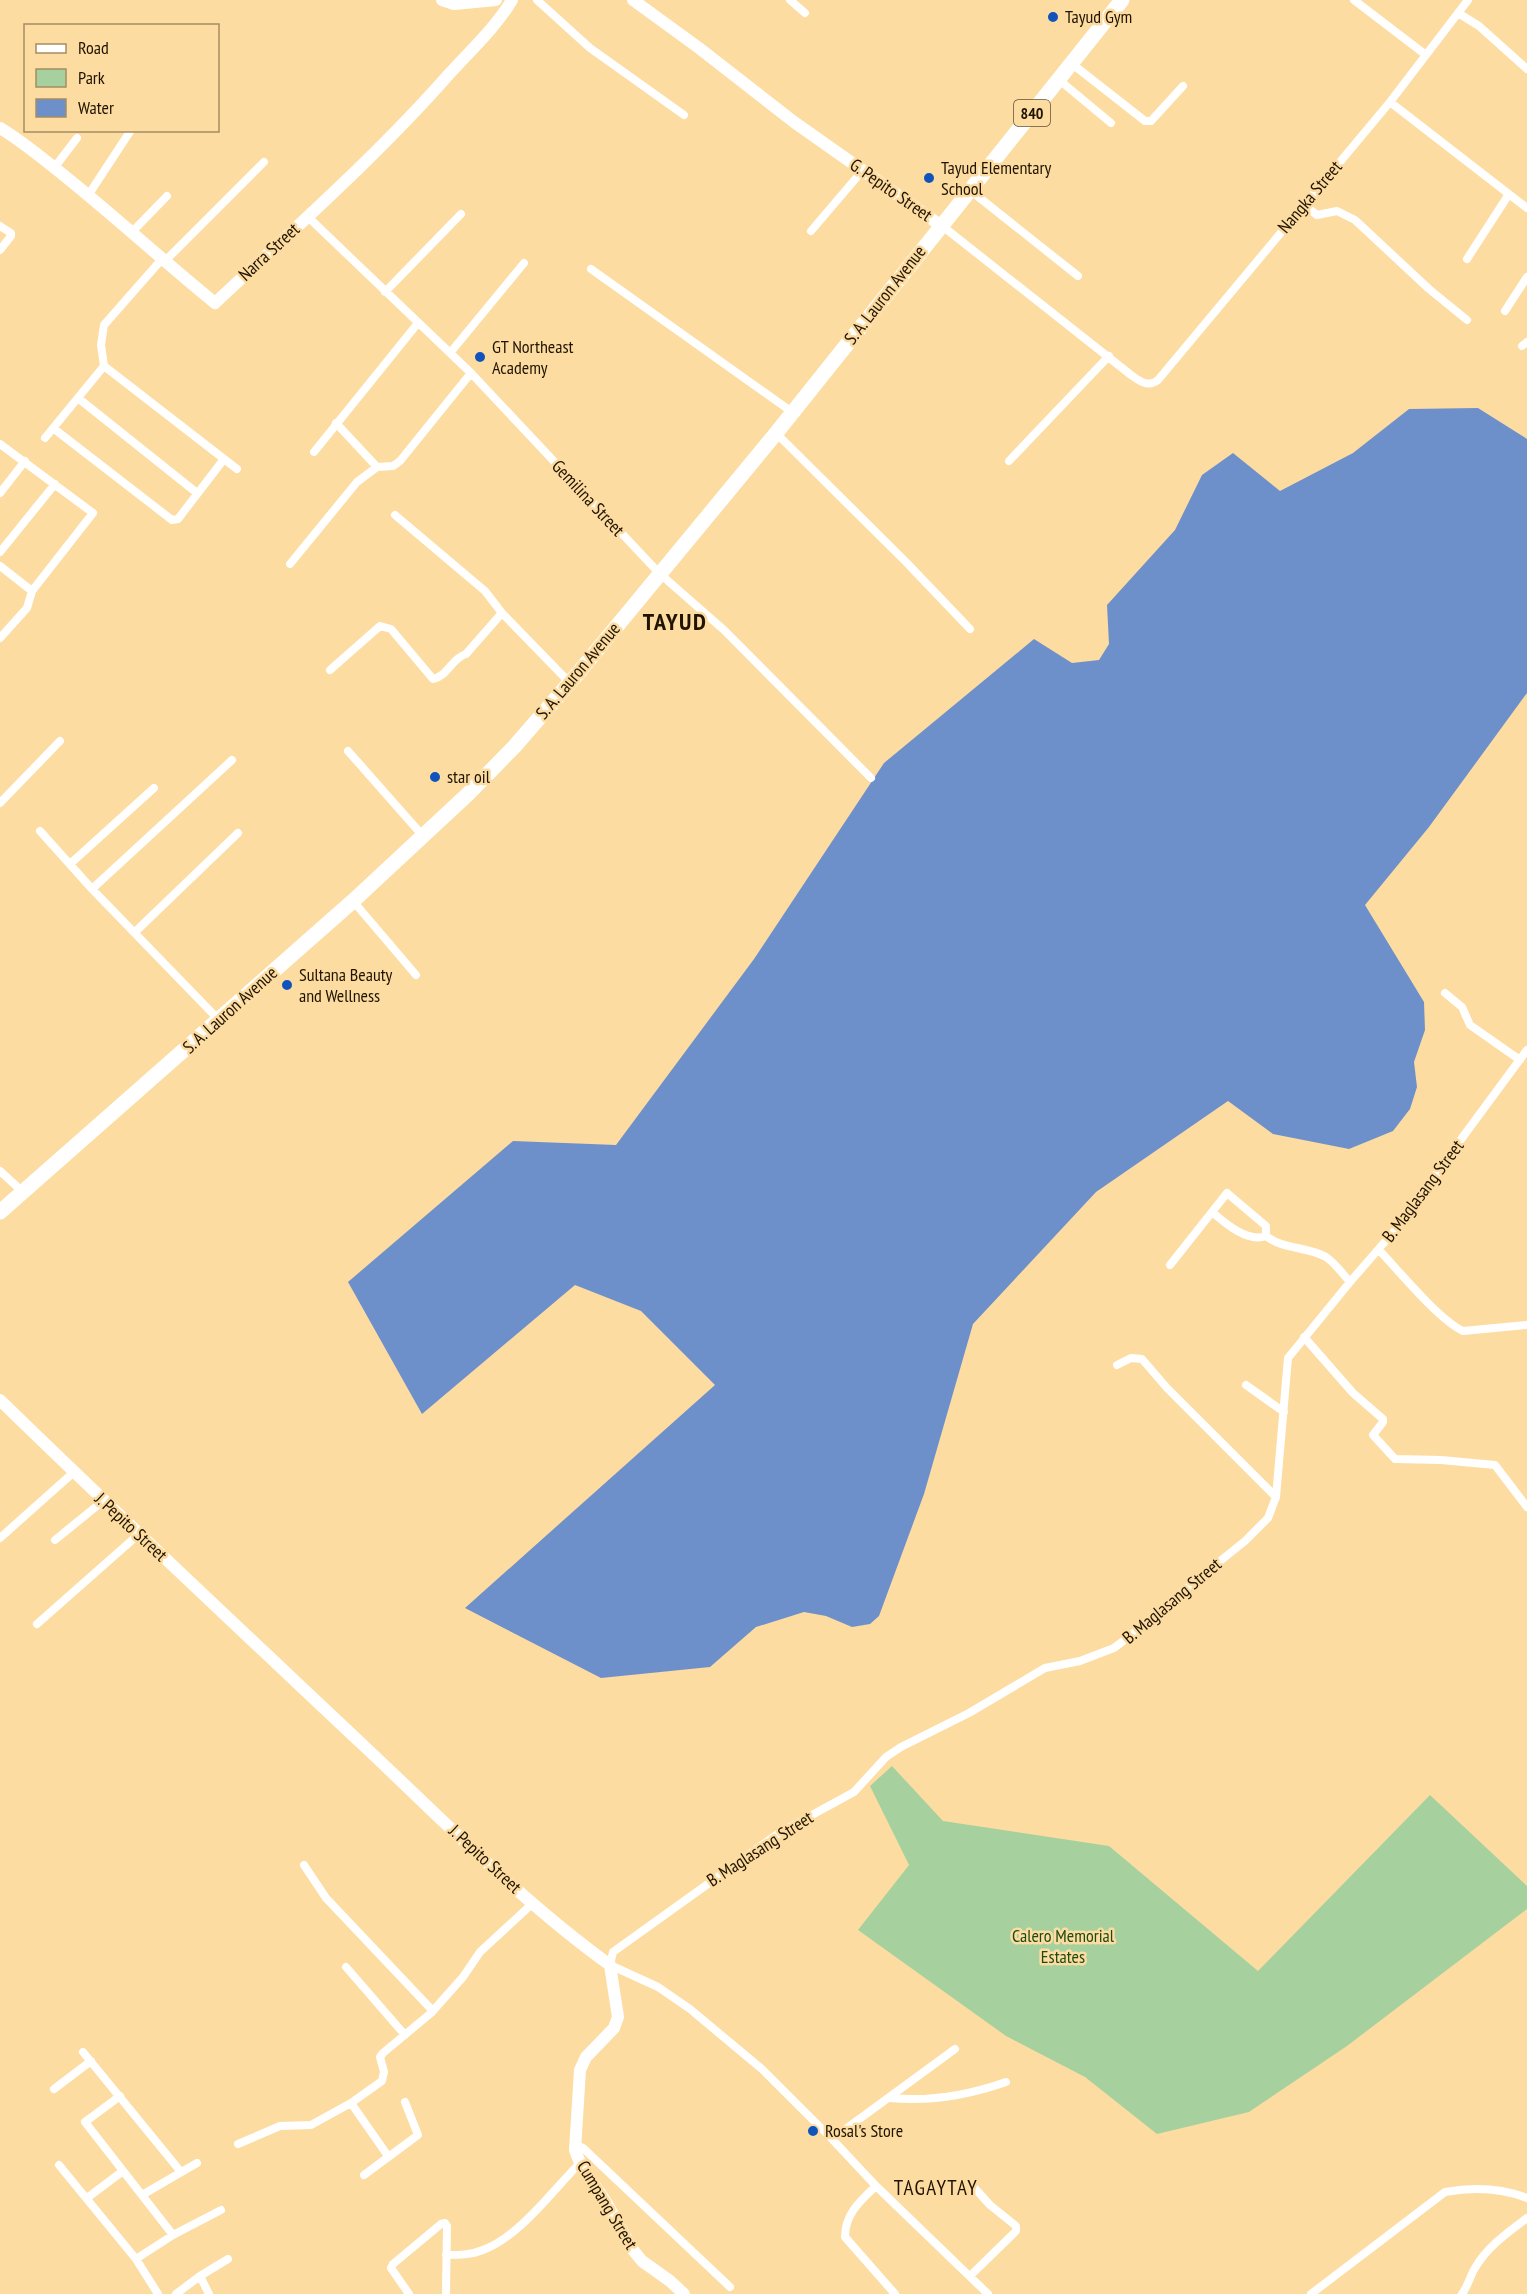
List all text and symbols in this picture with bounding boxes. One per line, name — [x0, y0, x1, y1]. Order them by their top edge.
place label: Tayud Gym — [1065, 5, 1132, 28]
marker: Tayud Gym — [1046, 10, 1060, 24]
legend — [24, 24, 219, 132]
text: Road — [78, 36, 109, 59]
text: Park — [78, 66, 105, 89]
text: Water — [78, 96, 114, 119]
road number: 840 — [1014, 100, 1050, 126]
street label: G. Pepito Street — [846, 153, 937, 226]
place label: Tayud Elementary School — [941, 156, 1051, 200]
street label: Nangka Street — [1273, 156, 1347, 238]
marker: Tayud Elementary School — [922, 171, 936, 185]
street label: Narra Street — [233, 218, 304, 286]
street label: S. A. Lauron Avenue — [839, 241, 930, 349]
place label: GT Northeast Academy — [492, 335, 574, 379]
marker: GT Northeast Academy — [473, 350, 487, 364]
street label: Gemilina Street — [547, 455, 630, 541]
district label: TAYUD — [643, 606, 707, 637]
street label: S. A. Lauron Avenue — [530, 618, 625, 724]
place label: star oil — [447, 765, 491, 788]
marker: star oil — [428, 770, 442, 784]
street label: S. A. Lauron Avenue — [178, 961, 282, 1058]
place label: Sultana Beauty and Wellness — [299, 963, 393, 1007]
marker: Sultana Beauty and Wellness — [280, 978, 294, 992]
street label: B. Maglasang Street — [1377, 1135, 1469, 1246]
street label: J. Pepito Street — [90, 1487, 172, 1566]
street label: B. Maglasang Street — [1117, 1553, 1226, 1649]
street label: B. Maglasang Street — [702, 1806, 817, 1891]
street label: J. Pepito Street — [444, 1819, 526, 1898]
park label: Calero Memorial Estates — [1012, 1924, 1115, 1968]
place label: Rosal's Store — [825, 2119, 903, 2142]
marker: Rosal's Store — [806, 2124, 820, 2138]
street label: Cumpang Street — [572, 2156, 643, 2253]
district label: TAGAYTAY — [894, 2174, 978, 2201]

